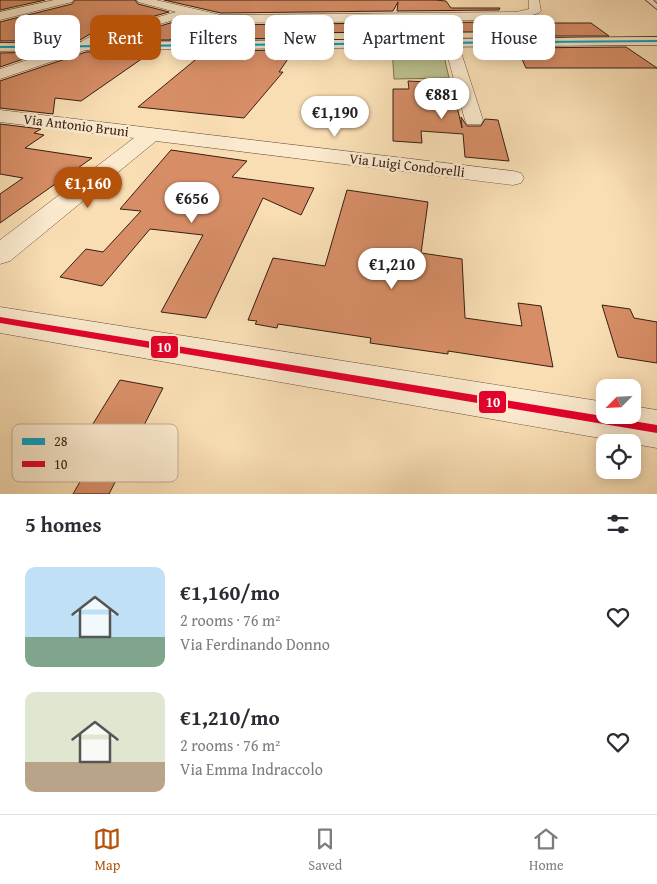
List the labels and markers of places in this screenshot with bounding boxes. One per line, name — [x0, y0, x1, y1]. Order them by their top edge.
pin: €881 — [412, 78, 472, 120]
pin: €1,190 — [294, 96, 376, 138]
pin: €1,160 — [47, 166, 129, 209]
pin: €656 — [162, 182, 222, 224]
pin: €1,210 — [351, 248, 433, 290]

